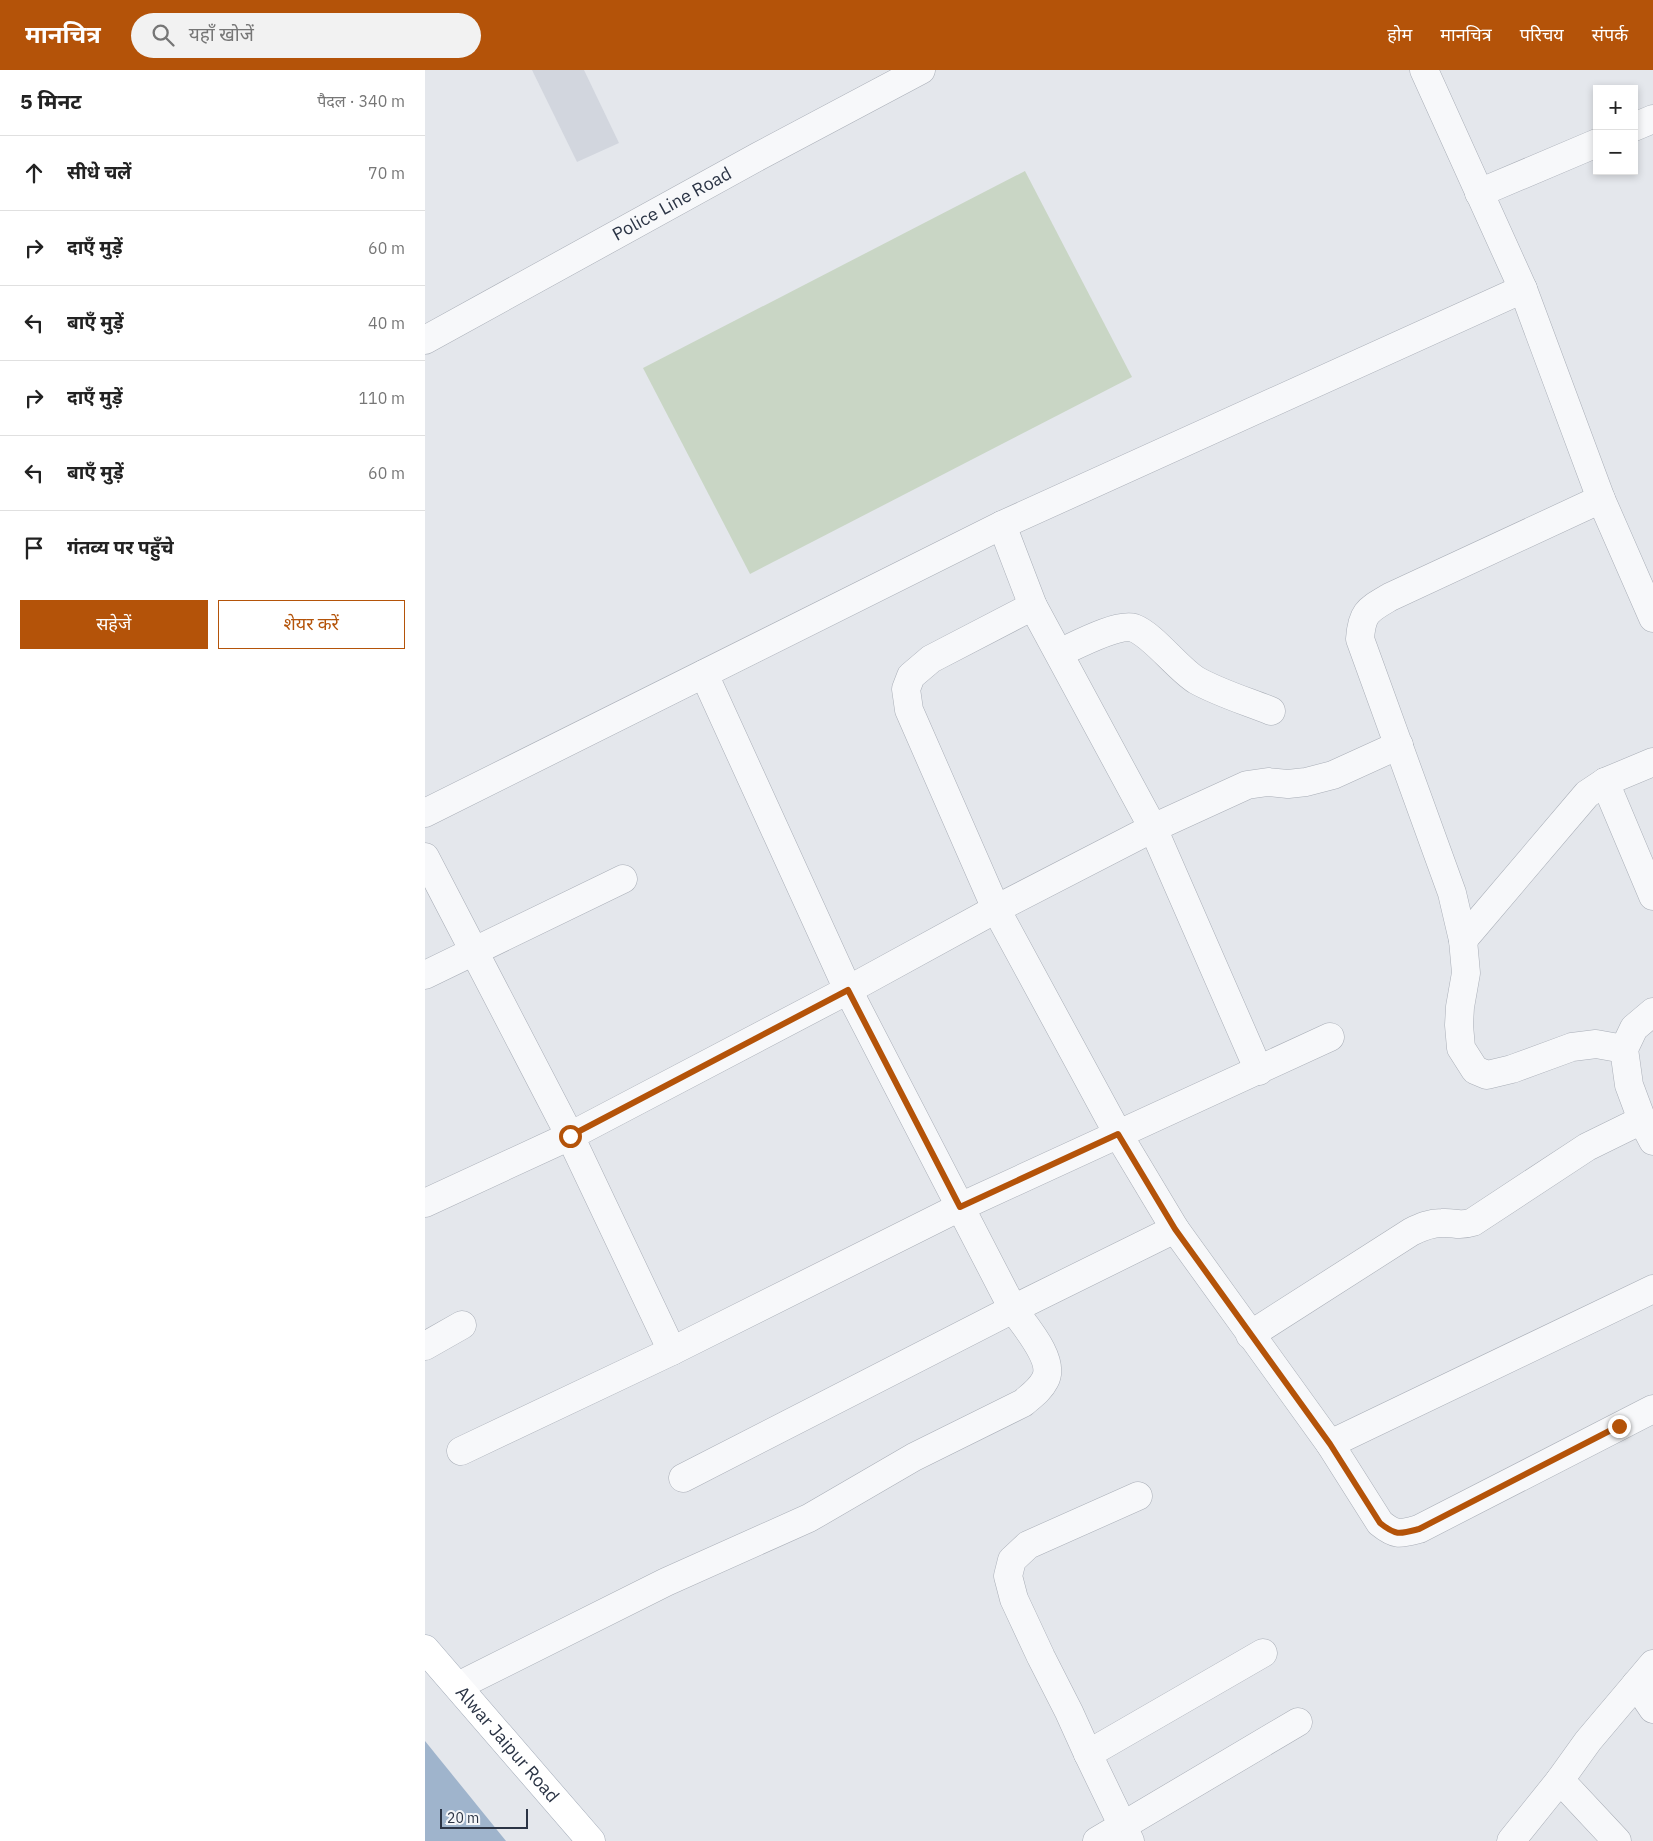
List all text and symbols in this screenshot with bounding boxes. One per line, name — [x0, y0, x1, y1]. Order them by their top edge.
search box — [131, 13, 481, 58]
text: मानचित्र — [25, 18, 101, 50]
icon: search — [149, 21, 177, 49]
text: यहाँ खोजें — [189, 22, 254, 46]
text: होम — [1387, 23, 1412, 46]
text: मानचित्र — [1440, 23, 1492, 46]
text: परिचय — [1520, 23, 1564, 46]
text: संपर्क — [1592, 23, 1628, 46]
map controls — [1593, 85, 1638, 175]
button: + — [1593, 85, 1638, 130]
text: 5 मिनट — [20, 87, 82, 115]
text: पैदल · 340 m — [317, 91, 405, 111]
button: − — [1593, 130, 1638, 175]
icon: ahead — [20, 159, 48, 187]
text: सीधे चलें — [67, 160, 131, 184]
street label: Police Line Road — [608, 161, 735, 246]
text: 70 m — [368, 163, 405, 183]
icon: right — [20, 234, 48, 262]
text: दाएँ मुड़ें — [67, 235, 123, 259]
text: 60 m — [368, 238, 405, 258]
icon: left — [20, 309, 48, 337]
text: बाएँ मुड़ें — [67, 310, 124, 334]
text: 40 m — [368, 313, 405, 333]
icon: right — [20, 384, 48, 412]
text: दाएँ मुड़ें — [67, 385, 123, 409]
text: 110 m — [358, 388, 405, 408]
icon: left — [20, 459, 48, 487]
text: बाएँ मुड़ें — [67, 460, 124, 484]
text: 60 m — [368, 463, 405, 483]
icon: arrive — [20, 534, 48, 562]
text: गंतव्य पर पहुँचे — [67, 535, 174, 559]
button: सहेजें — [20, 600, 208, 649]
button: शेयर करें — [218, 600, 405, 649]
route start — [559, 1125, 582, 1148]
route end — [1608, 1415, 1631, 1438]
street label: Alwar Jaipur Road — [451, 1681, 564, 1807]
scale bar — [440, 1806, 527, 1829]
text: 20 m — [447, 1809, 479, 1827]

